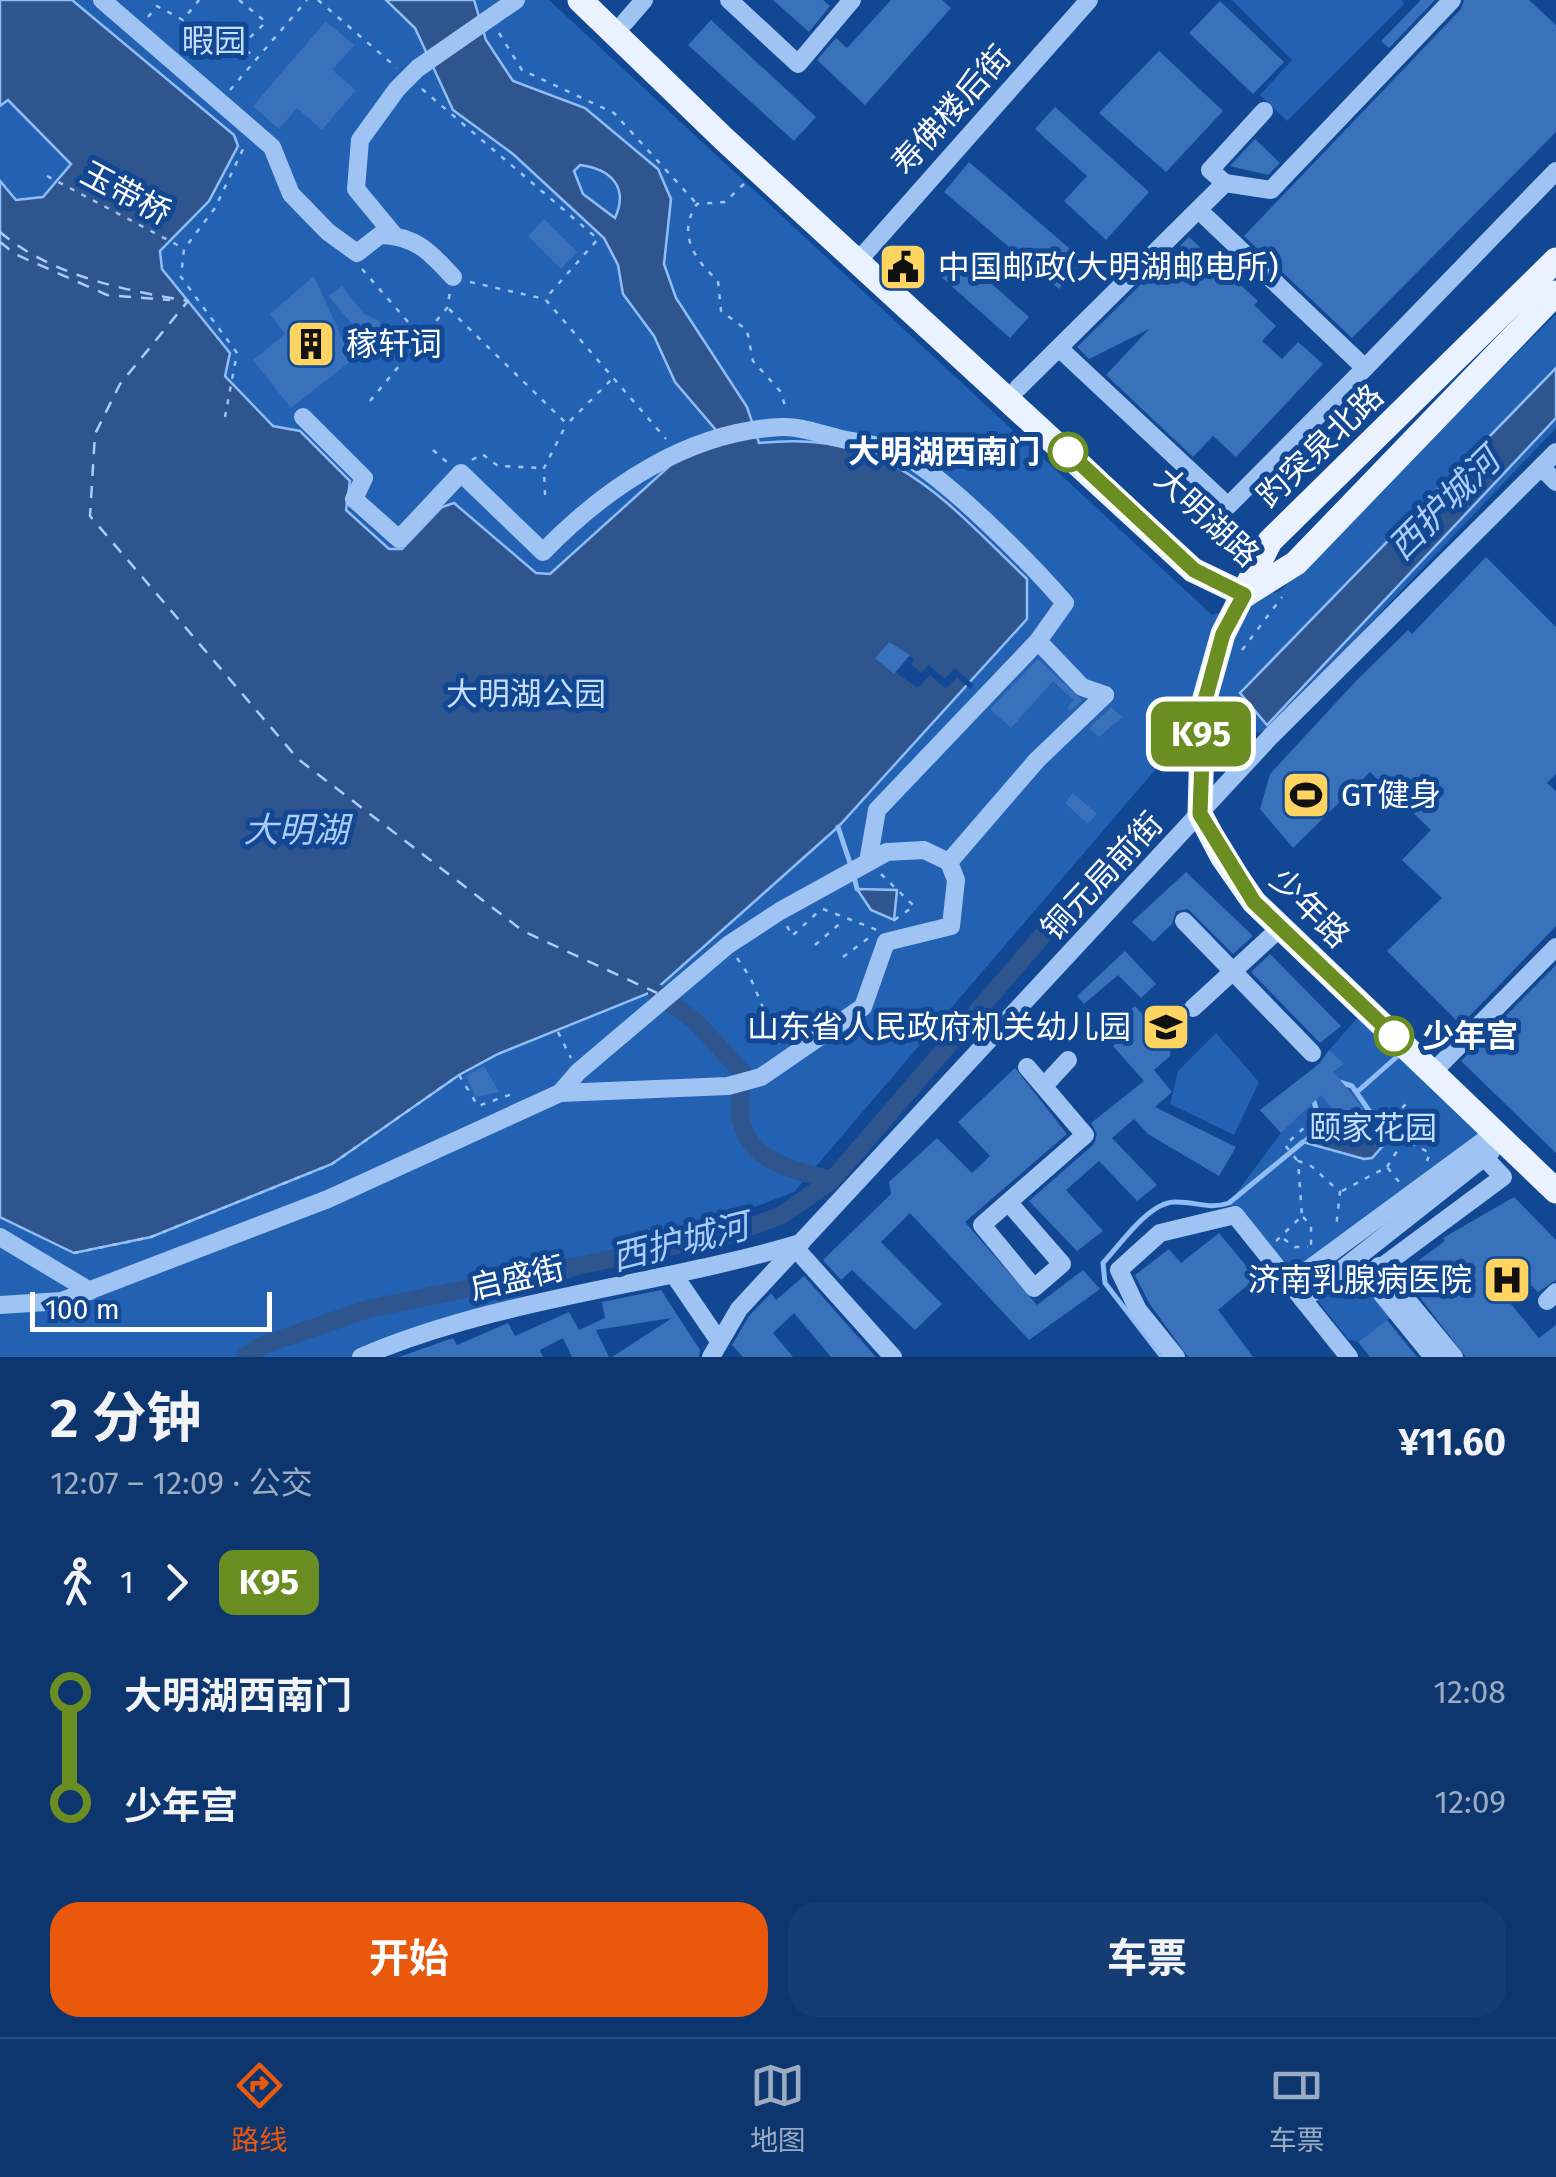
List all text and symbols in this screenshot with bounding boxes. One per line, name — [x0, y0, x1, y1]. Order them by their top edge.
park label: 暇园 — [182, 22, 246, 60]
street label: 寿佛楼后街 — [883, 38, 1019, 182]
street label: 玉带桥 — [75, 154, 177, 232]
public building icon: 中国邮政(大明湖邮电所) — [877, 241, 929, 293]
place label: 中国邮政(大明湖邮电所) — [938, 248, 1279, 286]
building icon: 稼轩词 — [285, 318, 337, 370]
place label: 稼轩词 — [346, 325, 442, 363]
street label: 趵突泉北路 — [1249, 377, 1391, 515]
place label: 大明湖西南门 — [848, 433, 1040, 471]
marker: 大明湖西南门 — [1049, 433, 1087, 471]
water label: 西护城河 — [1380, 435, 1513, 568]
street label: 大明湖路 — [1147, 459, 1267, 575]
park label: 大明湖公园 — [446, 675, 606, 713]
line badge: K95 — [1144, 702, 1258, 766]
text: K95 — [1171, 713, 1231, 755]
sports icon: GT健身 — [1280, 769, 1332, 821]
place label: GT健身 — [1341, 776, 1441, 814]
street label: 铜元局前街 — [1034, 805, 1170, 947]
water label: 大明湖 — [243, 809, 353, 851]
street label: 少年路 — [1263, 861, 1357, 955]
school or university icon: 山东省人民政府机关幼儿园 — [1140, 1001, 1192, 1053]
place label: 山东省人民政府机关幼儿园 — [747, 1008, 1131, 1046]
marker: 少年宫 — [1375, 1017, 1413, 1055]
place label: 少年宫 — [1422, 1017, 1518, 1055]
park label: 颐家花园 — [1309, 1109, 1437, 1147]
water label: 西护城河 — [607, 1203, 759, 1279]
street label: 启盛街 — [466, 1249, 568, 1307]
hospital icon: 济南乳腺病医院 — [1481, 1254, 1533, 1306]
place label: 济南乳腺病医院 — [1248, 1261, 1472, 1299]
scale bar — [30, 1287, 272, 1332]
text: 100 m — [45, 1293, 120, 1326]
text: 2 分钟 — [50, 1386, 201, 1452]
text: ¥11.60 — [1399, 1419, 1506, 1465]
text: 12:07 – 12:09 · 公交 — [50, 1464, 313, 1502]
icon: walk — [50, 1555, 105, 1610]
icon: forward — [149, 1555, 204, 1610]
text: K95 — [239, 1561, 299, 1603]
text: 1 — [120, 1563, 134, 1601]
text: 大明湖西南门 — [124, 1673, 352, 1719]
text: 12:08 — [1433, 1673, 1506, 1711]
text: 少年宫 — [124, 1783, 238, 1829]
text: 12:09 — [1434, 1783, 1506, 1821]
button: 开始 — [50, 1902, 768, 2017]
button: 车票 — [788, 1902, 1506, 2017]
tab: 路线 — [231, 2058, 287, 2158]
tab: 地图 — [750, 2058, 806, 2158]
tab: 车票 — [1269, 2058, 1325, 2158]

